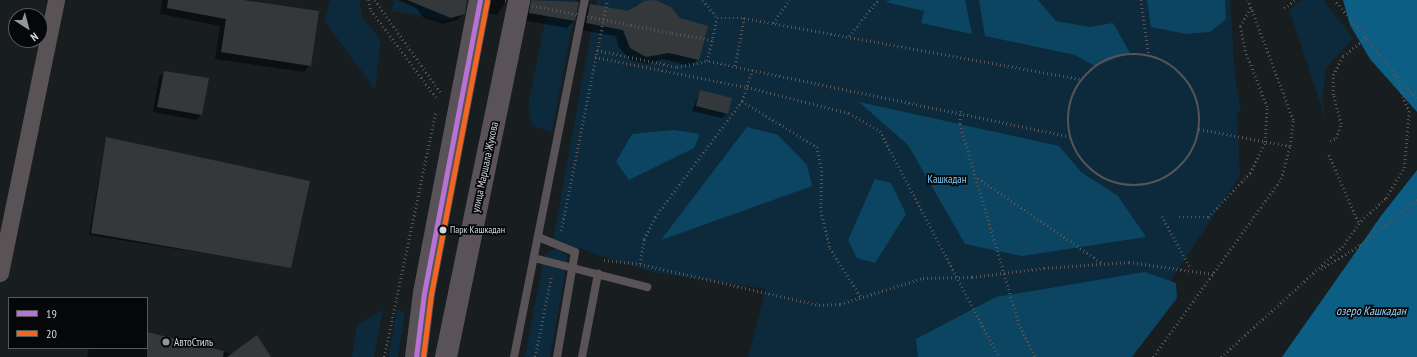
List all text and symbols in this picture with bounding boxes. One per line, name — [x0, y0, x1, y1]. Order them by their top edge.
north arrow — [8, 8, 48, 48]
text: N — [28, 29, 41, 44]
street label: улица Маршала Жукова — [469, 121, 501, 213]
park label: Кашкадан — [927, 172, 967, 186]
place label: Парк Кашкадан — [450, 224, 505, 236]
marker: Парк Кашкадан — [438, 225, 448, 235]
legend — [8, 297, 148, 349]
water label: озеро Кашкадан — [1336, 304, 1406, 318]
text: 19 — [46, 306, 57, 321]
text: 20 — [46, 326, 57, 341]
place label: АвтоСтиль — [174, 335, 213, 349]
marker: АвтоСтиль — [161, 337, 171, 347]

